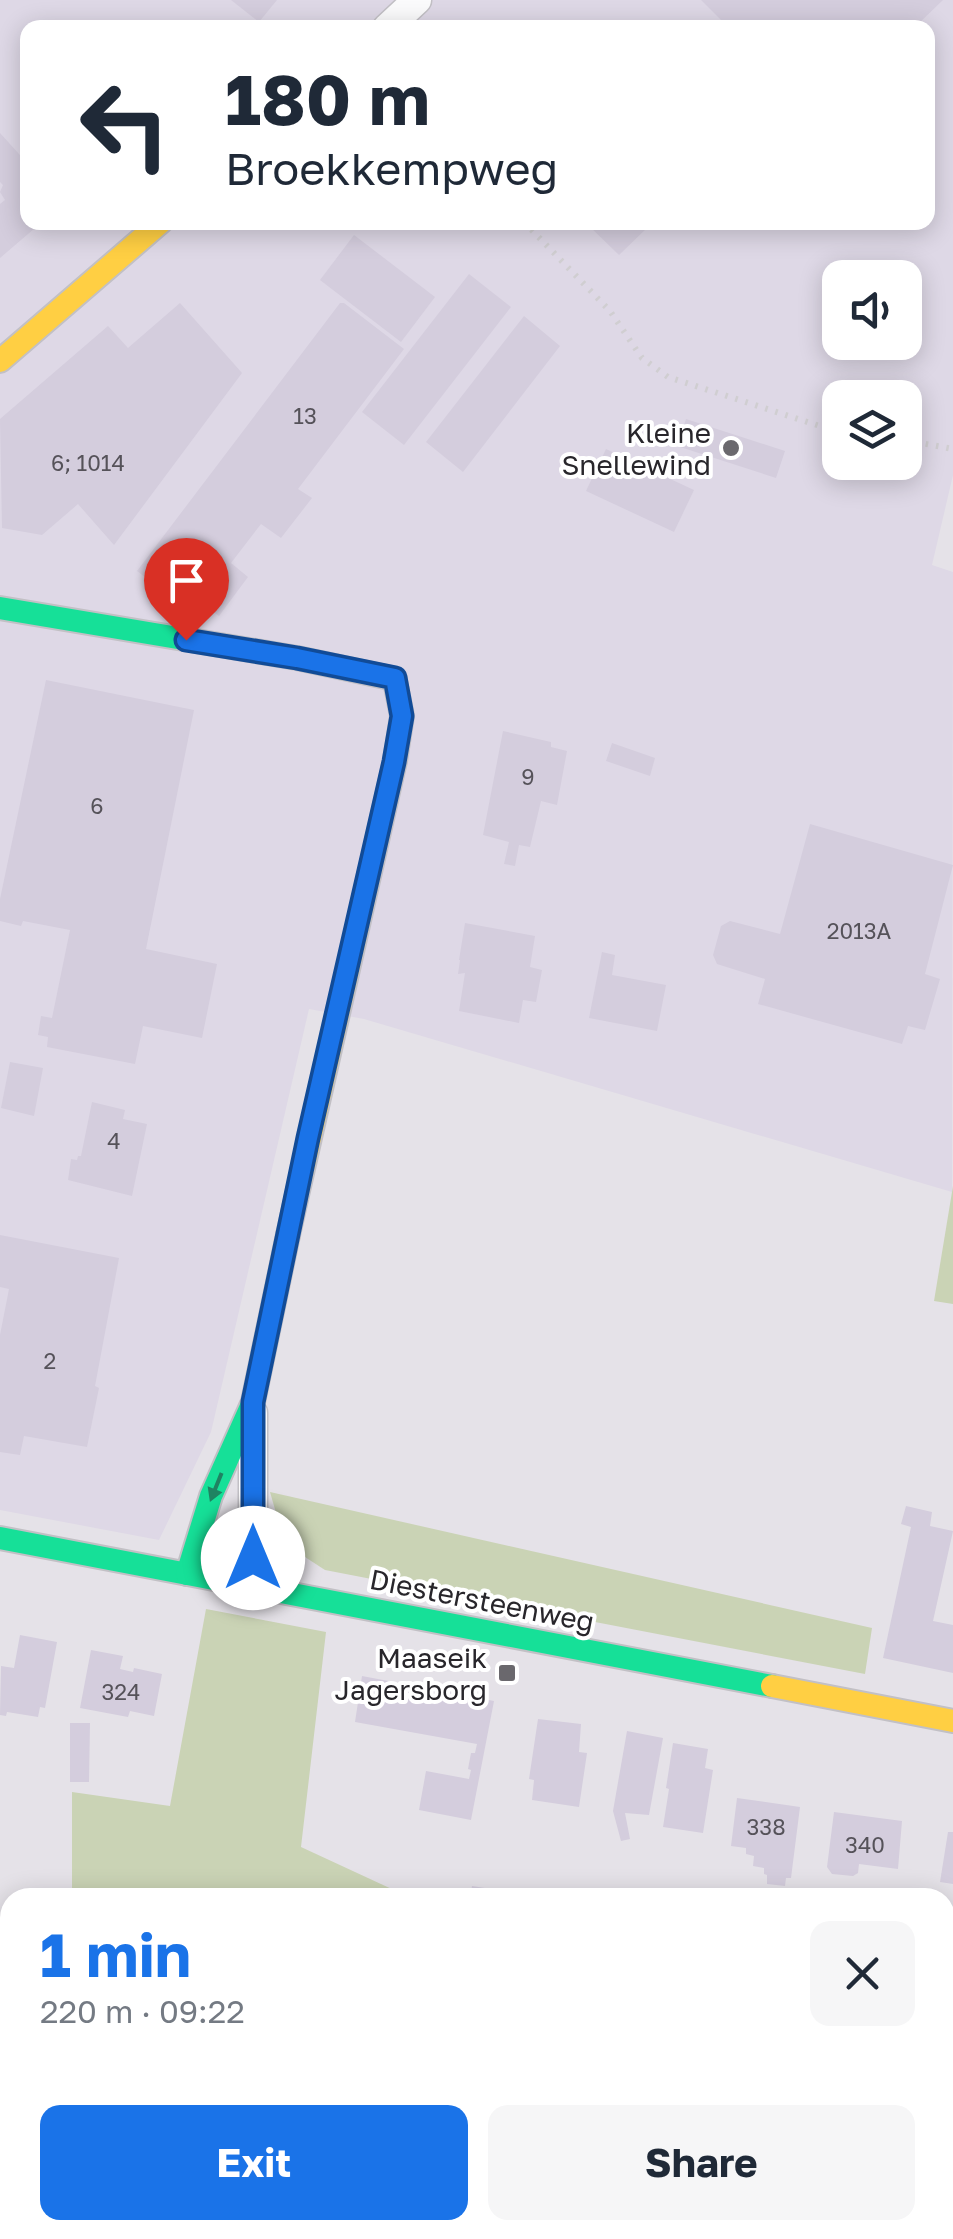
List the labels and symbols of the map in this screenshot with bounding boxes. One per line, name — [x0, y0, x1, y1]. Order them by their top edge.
house number: 13 — [293, 402, 317, 429]
place label: Kleine Snellewind — [561, 416, 711, 481]
marker: Kleine Snellewind — [720, 437, 742, 459]
house number: 6; 1014 — [51, 449, 125, 476]
pin — [144, 538, 229, 641]
house number: 9 — [521, 763, 535, 790]
house number: 6 — [90, 792, 104, 819]
house number: 2013A — [827, 917, 892, 944]
house number: 4 — [107, 1127, 121, 1154]
house number: 2 — [44, 1347, 56, 1374]
one-way arrow — [207, 1472, 223, 1502]
position arrow — [201, 1506, 305, 1610]
street label: Diestersteenweg — [367, 1562, 597, 1638]
place label: Maaseik Jagersborg — [335, 1641, 487, 1706]
marker: Maaseik Jagersborg — [496, 1662, 518, 1684]
house number: 324 — [101, 1678, 141, 1705]
house number: 338 — [746, 1813, 786, 1840]
house number: 340 — [845, 1831, 885, 1858]

